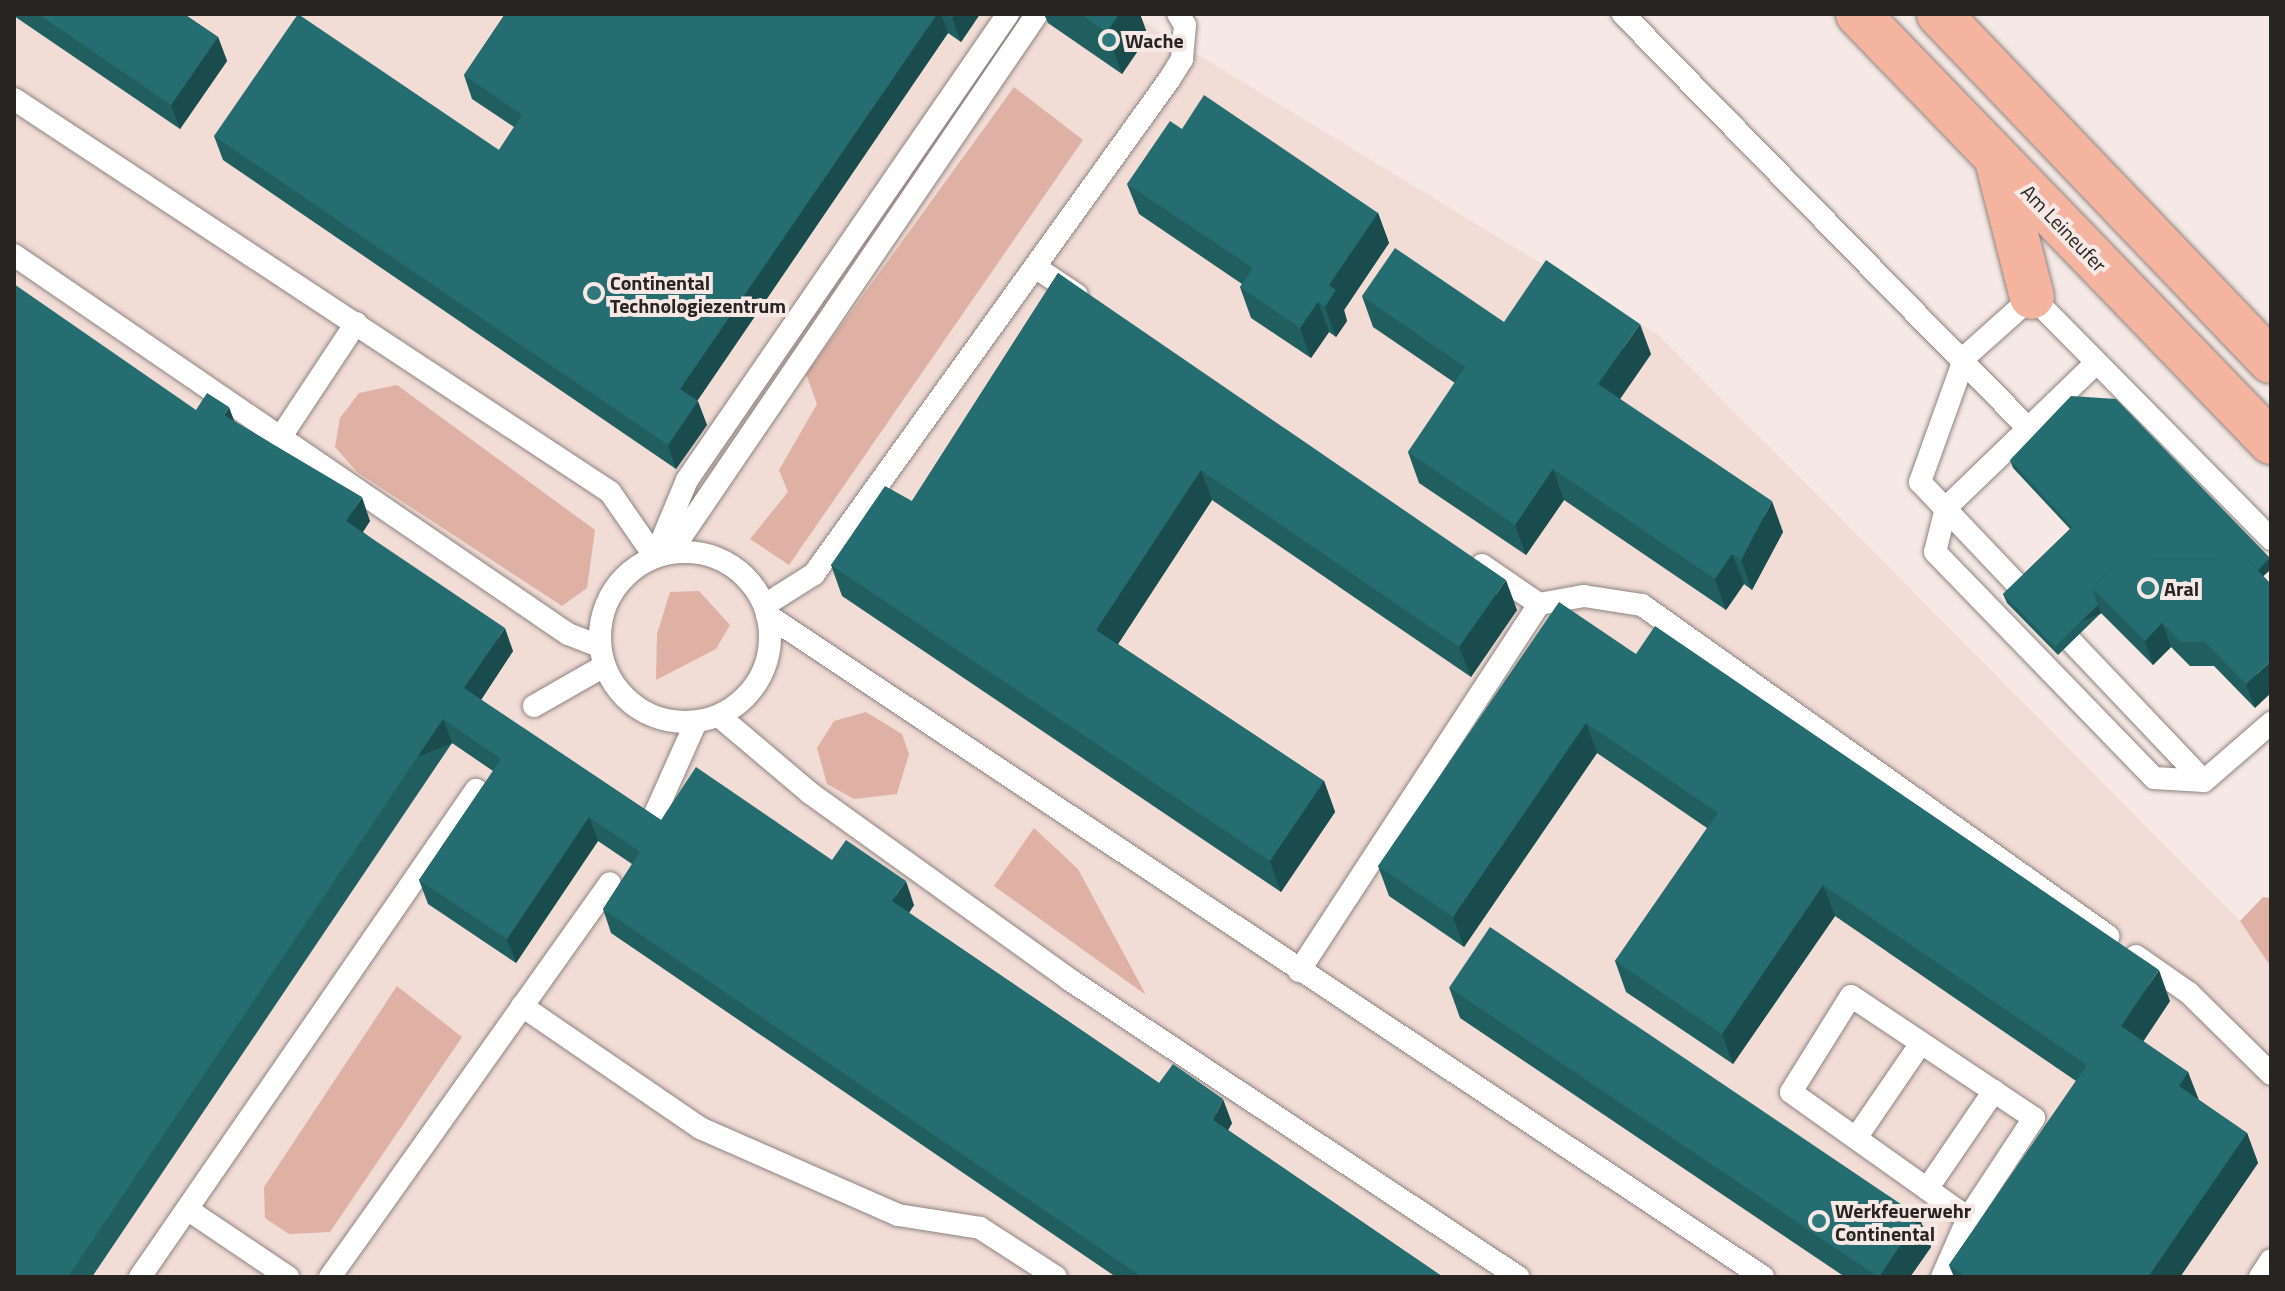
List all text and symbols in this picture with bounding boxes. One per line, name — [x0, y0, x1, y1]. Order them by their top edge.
place label: Wache — [1125, 28, 1184, 52]
marker: Wache — [1100, 31, 1118, 49]
street label: Am Leineufer — [2016, 179, 2112, 277]
place label: Continental Technologiezentrum — [610, 270, 786, 317]
marker: Continental Technologiezentrum — [585, 284, 603, 302]
place label: Aral — [2164, 576, 2199, 600]
marker: Aral — [2139, 579, 2157, 597]
place label: Werkfeuerwehr Continental — [1835, 1198, 1971, 1245]
marker: Werkfeuerwehr Continental — [1810, 1212, 1828, 1230]

